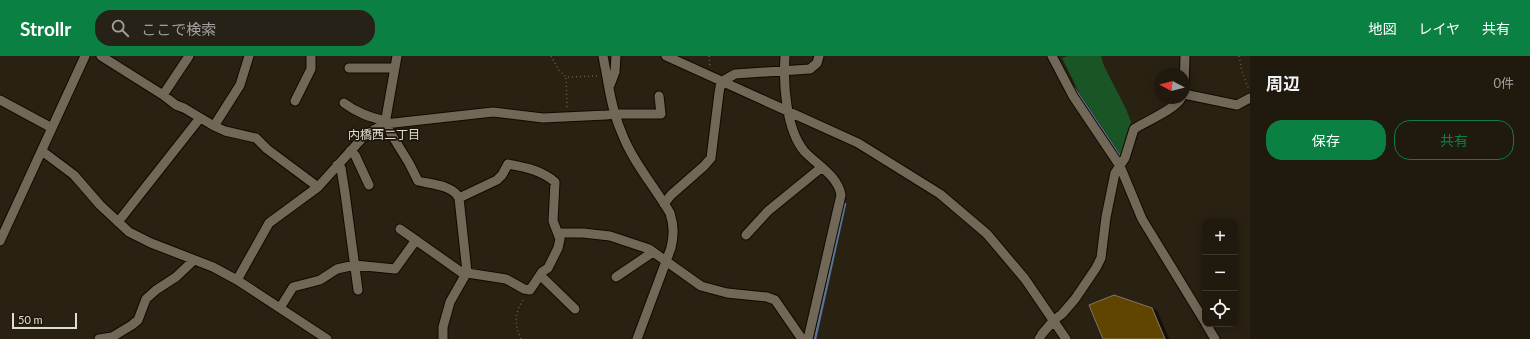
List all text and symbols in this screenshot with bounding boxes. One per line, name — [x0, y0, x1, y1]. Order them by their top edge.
search box — [95, 10, 375, 46]
text: Strollr — [20, 17, 71, 40]
icon: search — [109, 17, 131, 39]
text: ここで検索 — [141, 20, 216, 38]
text: 地図 — [1368, 20, 1396, 37]
text: レイヤ — [1418, 20, 1460, 37]
text: 共有 — [1482, 20, 1510, 37]
north arrow — [1154, 68, 1190, 104]
text: 周辺 — [1266, 73, 1300, 94]
text: 0件 — [1493, 75, 1514, 91]
button: 保存 — [1266, 120, 1386, 160]
button: 共有 — [1394, 120, 1514, 160]
district label: 内橋西二丁目 — [348, 127, 420, 142]
map controls — [1202, 219, 1238, 327]
button: + — [1202, 219, 1238, 255]
button: − — [1202, 255, 1238, 291]
button: locate — [1202, 291, 1238, 327]
scale bar — [12, 311, 77, 330]
text: 50 m — [18, 313, 43, 326]

